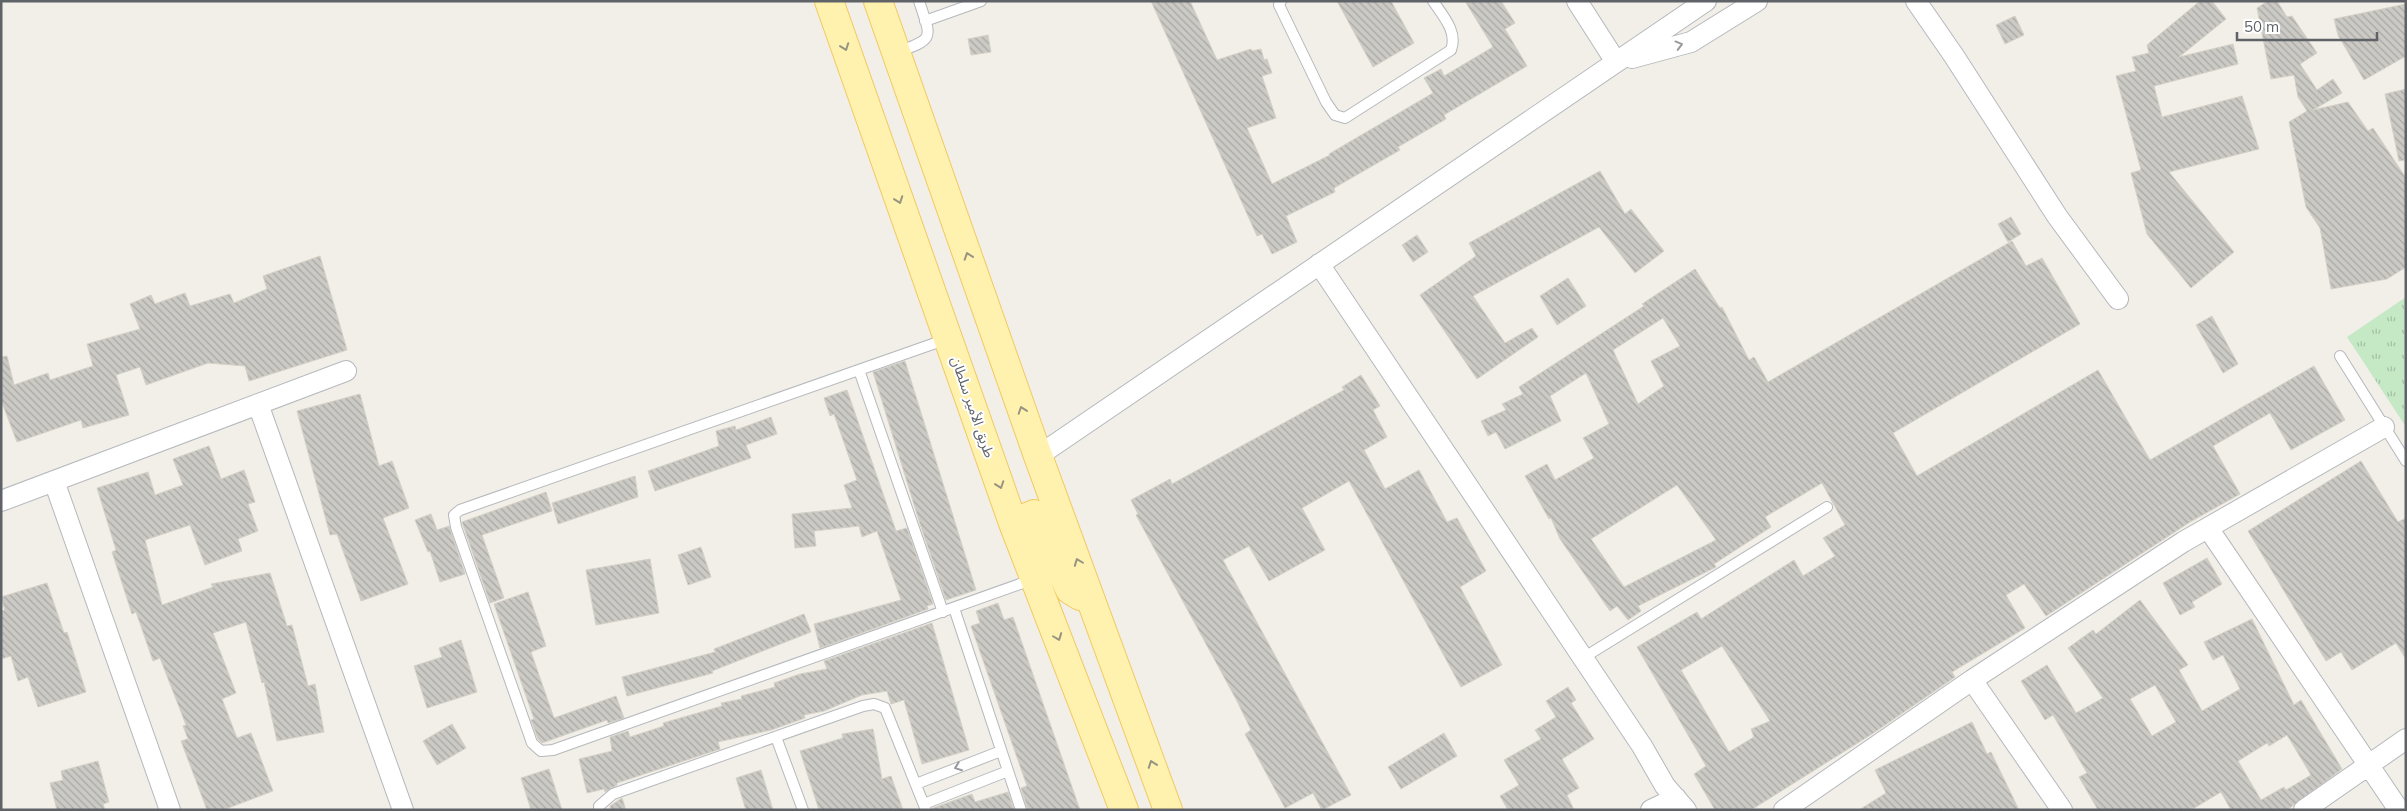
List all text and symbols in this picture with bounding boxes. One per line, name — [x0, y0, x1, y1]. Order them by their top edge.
scale bar — [2237, 10, 2377, 42]
text: 50 m — [2244, 17, 2279, 36]
one-way arrow — [1675, 40, 1684, 51]
one-way arrow — [839, 42, 849, 51]
one-way arrow — [893, 196, 903, 204]
one-way arrow — [964, 253, 974, 261]
street label: طريق الأمير سلطان — [946, 354, 999, 460]
one-way arrow — [1018, 406, 1028, 414]
one-way arrow — [994, 481, 1004, 489]
one-way arrow — [1074, 558, 1084, 567]
one-way arrow — [1052, 633, 1062, 641]
one-way arrow — [1148, 760, 1158, 769]
one-way arrow — [955, 761, 963, 771]

